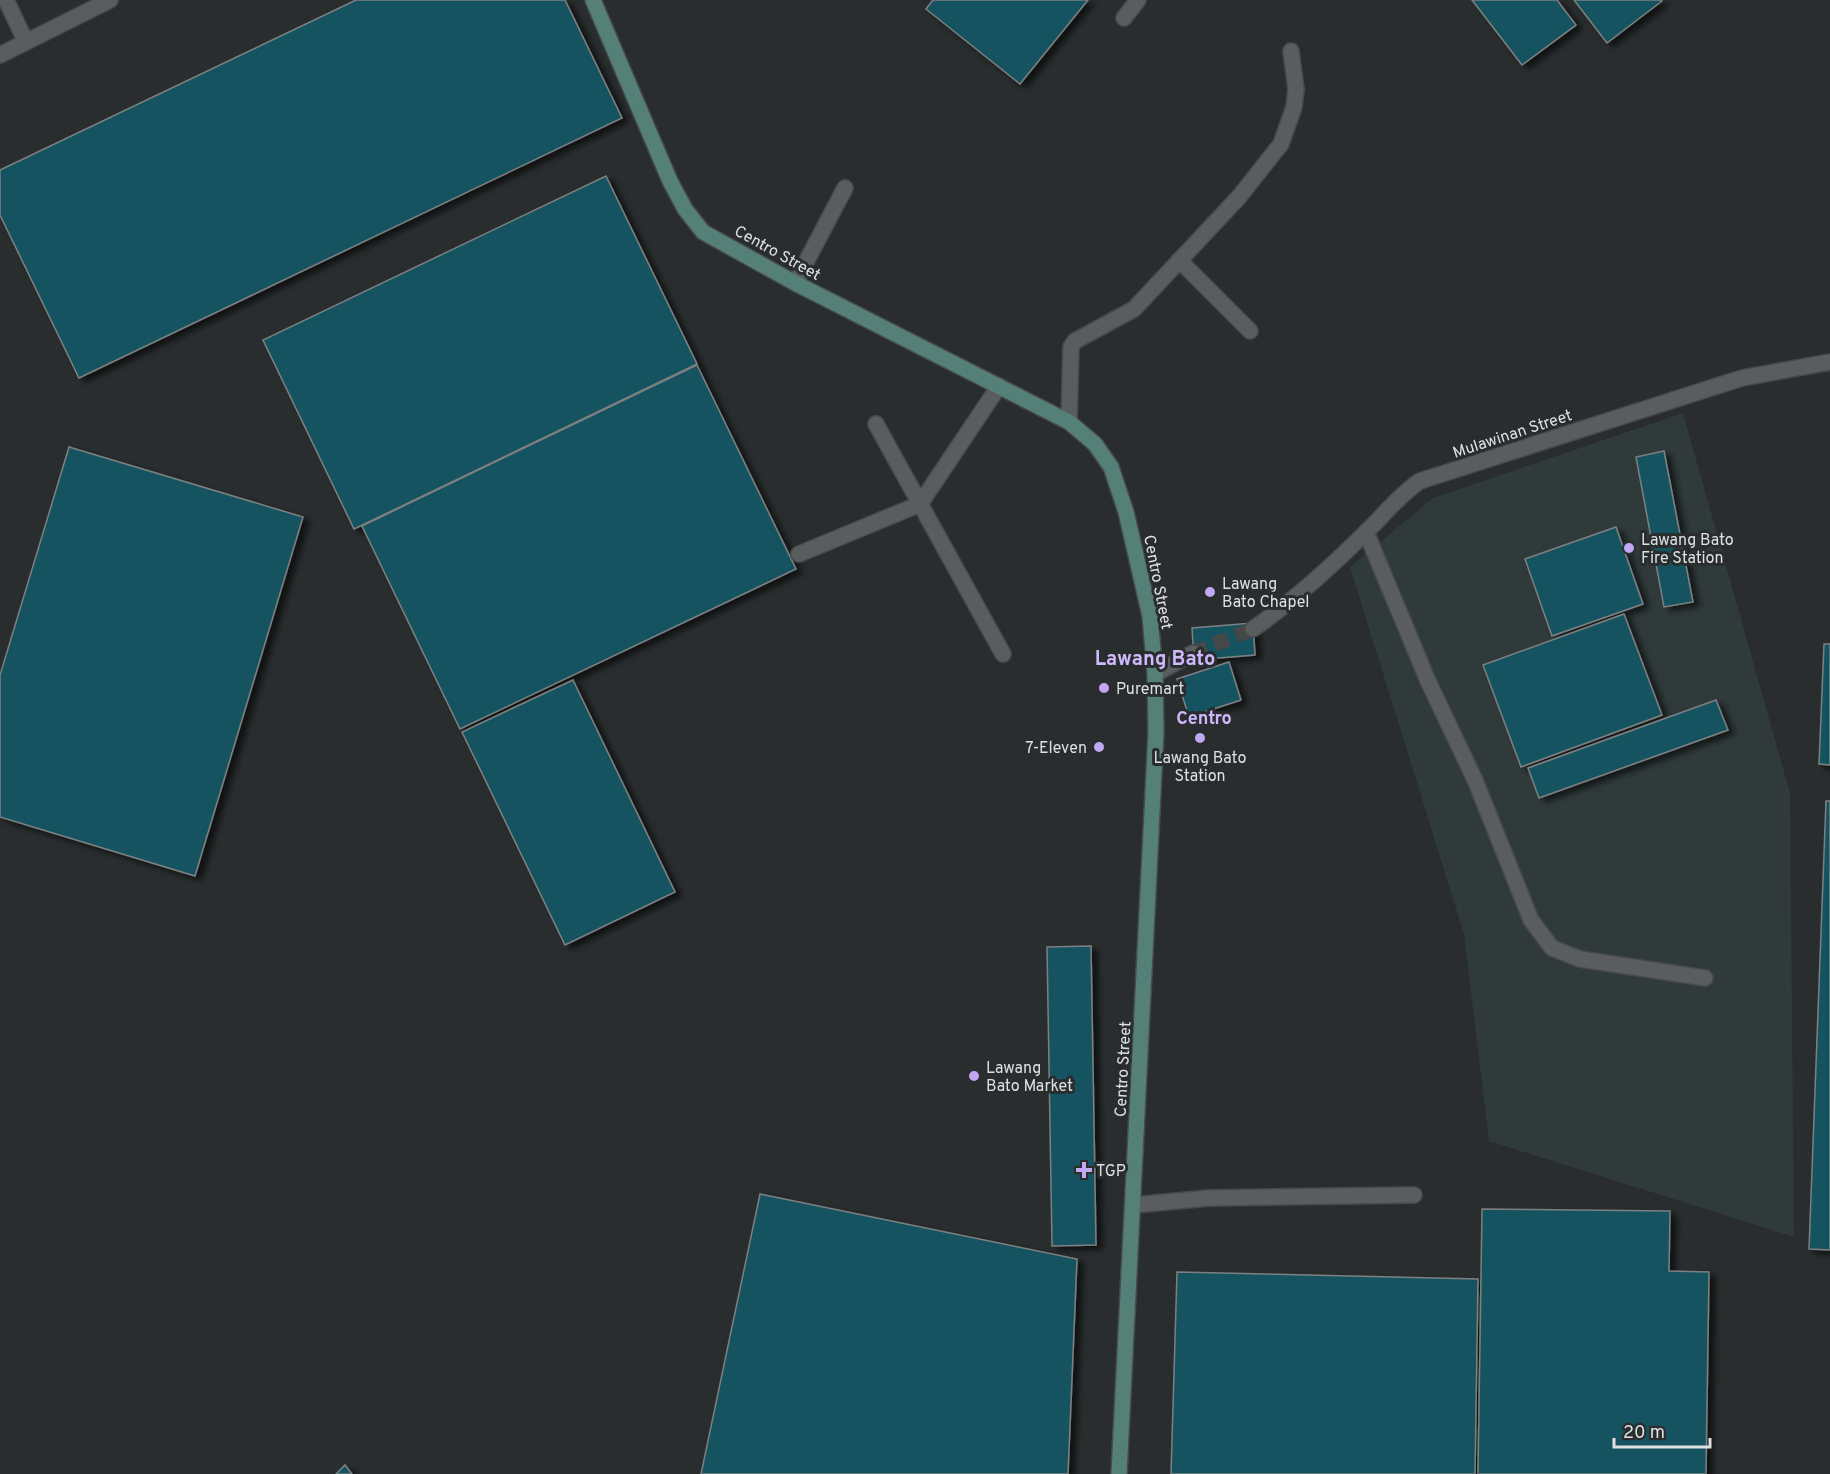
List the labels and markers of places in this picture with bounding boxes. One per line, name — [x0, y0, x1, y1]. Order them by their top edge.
place label: Lawang Bato Fire Station — [1641, 531, 1734, 569]
marker: Lawang Bato Fire Station — [1622, 541, 1636, 555]
place label: Lawang Bato Chapel — [1222, 575, 1310, 613]
marker: Lawang Bato Chapel — [1203, 585, 1217, 599]
place label: Puremart — [1116, 680, 1184, 700]
marker: Puremart — [1097, 681, 1111, 695]
marker: Lawang Bato Station — [1193, 731, 1207, 745]
place label: 7-Eleven — [1025, 739, 1087, 759]
marker: 7-Eleven — [1092, 740, 1106, 754]
place label: Lawang Bato Station — [1154, 749, 1246, 787]
place label: Lawang Bato Market — [986, 1059, 1073, 1097]
marker: Lawang Bato Market — [967, 1069, 981, 1083]
place label: TGP — [1096, 1162, 1126, 1182]
marker: TGP — [1077, 1163, 1091, 1177]

